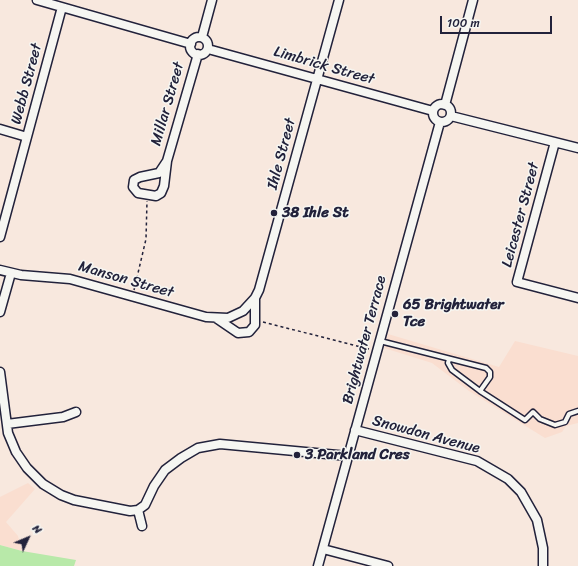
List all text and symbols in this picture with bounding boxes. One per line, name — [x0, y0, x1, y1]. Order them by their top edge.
scale bar — [442, 8, 554, 34]
text: 100 m — [447, 12, 480, 34]
street label: Webb Street — [8, 42, 46, 126]
street label: Limbrick Street — [272, 43, 376, 89]
street label: Millar Street — [147, 60, 189, 148]
street label: Ihle Street — [264, 116, 300, 192]
street label: Leicester Street — [498, 161, 544, 269]
place label: 38 Ihle St — [282, 204, 349, 222]
marker: 38 Ihle St — [269, 208, 279, 218]
street label: Manson Street — [76, 258, 176, 302]
street label: Brightwater Terrace — [339, 274, 391, 406]
place label: 65 Brightwater Tce — [403, 296, 504, 331]
marker: 65 Brightwater Tce — [390, 309, 400, 319]
street label: Snowdon Avenue — [370, 412, 482, 458]
place label: 3 Parkland Cres — [305, 446, 410, 464]
marker: 3 Parkland Cres — [292, 450, 302, 460]
north arrow — [8, 518, 48, 558]
text: N — [28, 520, 46, 539]

